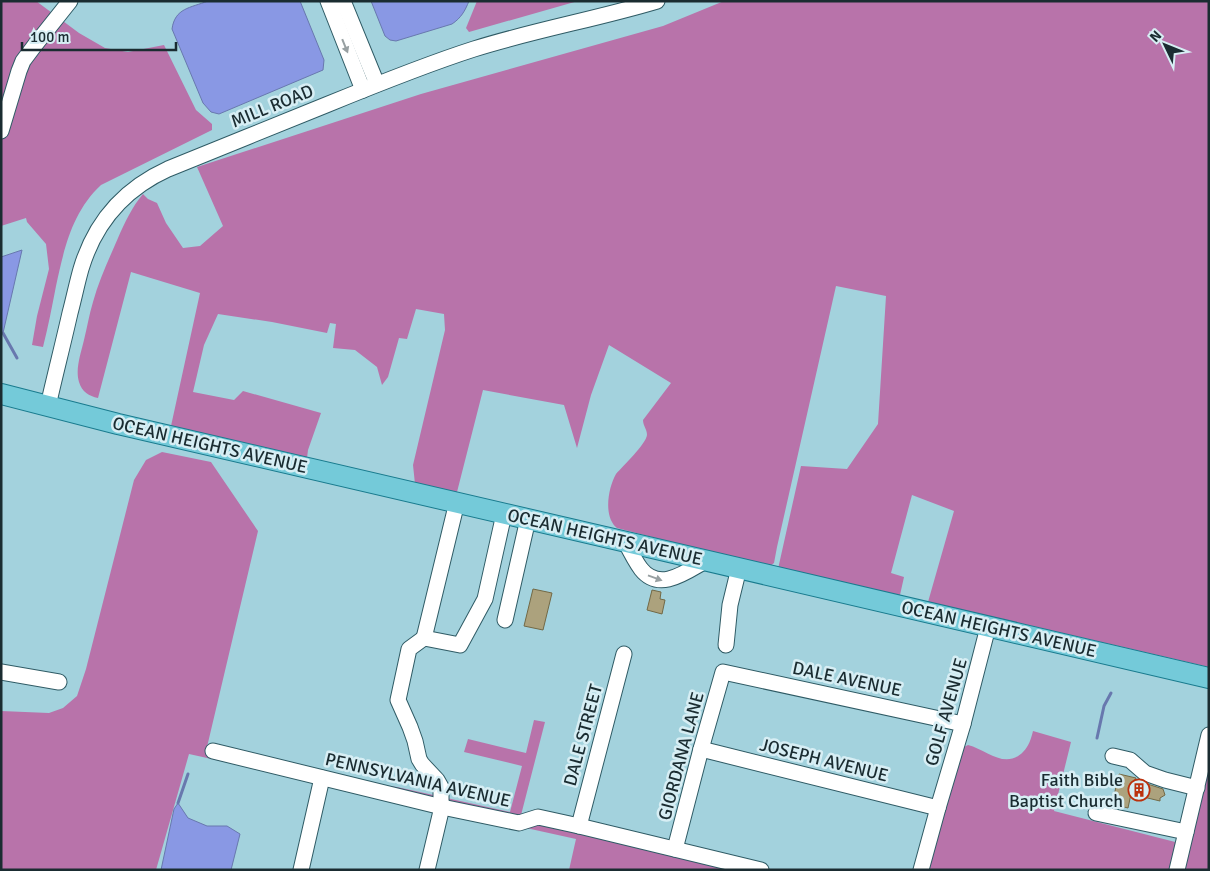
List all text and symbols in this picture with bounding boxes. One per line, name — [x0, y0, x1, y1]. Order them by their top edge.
scale bar — [22, 20, 176, 52]
north arrow — [1140, 20, 1190, 70]
text: N — [1146, 27, 1165, 46]
text: 100 m — [30, 28, 70, 46]
one-way arrow — [342, 38, 349, 53]
street label: MILL ROAD — [228, 79, 316, 133]
street label: OCEAN HEIGHTS AVENUE — [110, 412, 310, 478]
street label: OCEAN HEIGHTS AVENUE — [505, 504, 705, 570]
one-way arrow — [648, 574, 663, 582]
street label: OCEAN HEIGHTS AVENUE — [899, 596, 1099, 662]
street label: GOLF AVENUE — [920, 656, 972, 768]
street label: DALE AVENUE — [790, 657, 904, 701]
street label: DALE STREET — [559, 682, 607, 788]
street label: GIORDANA LANE — [653, 690, 709, 822]
street label: JOSEPH AVENUE — [758, 733, 890, 787]
street label: PENNSYLVANIA AVENUE — [323, 748, 513, 812]
place label: Faith Bible Baptist Church — [1009, 769, 1123, 812]
building icon: Faith Bible Baptist Church — [1127, 778, 1151, 802]

